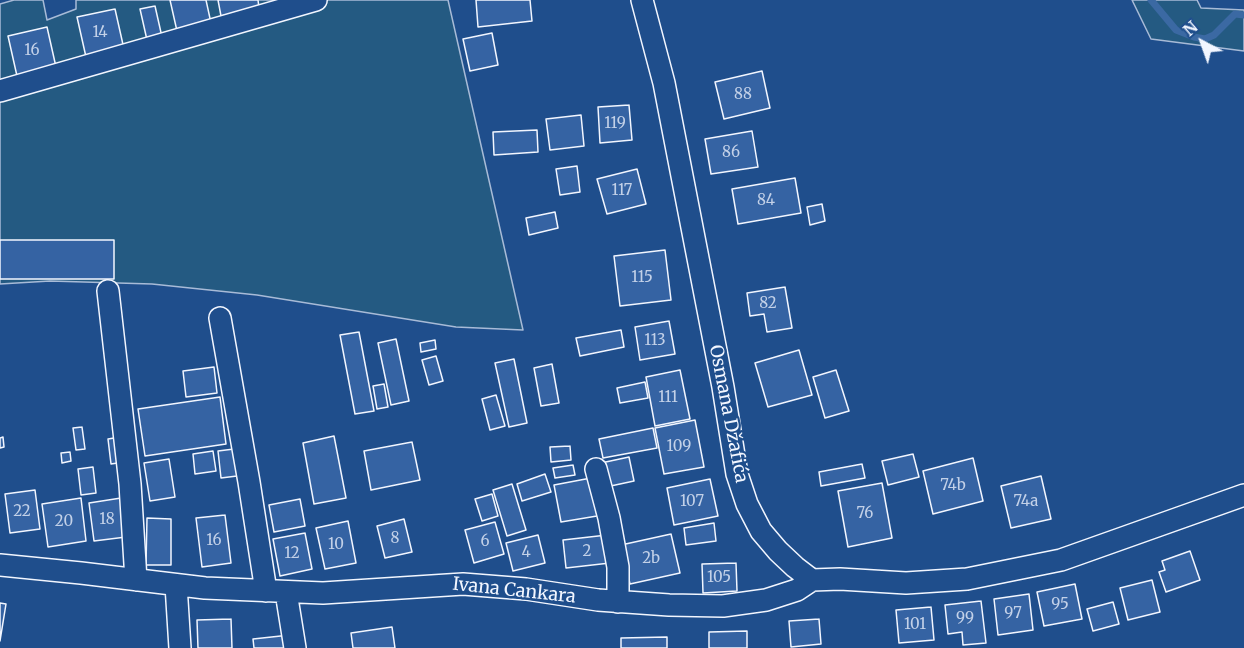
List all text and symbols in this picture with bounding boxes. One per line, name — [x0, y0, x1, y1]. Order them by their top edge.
north arrow — [1172, 12, 1232, 72]
text: N — [1179, 17, 1202, 40]
house number: 14 — [92, 24, 108, 42]
house number: 16 — [24, 42, 40, 60]
house number: 88 — [734, 86, 752, 104]
house number: 119 — [604, 115, 626, 133]
house number: 86 — [722, 144, 740, 162]
house number: 117 — [612, 182, 632, 200]
house number: 84 — [757, 192, 775, 210]
house number: 115 — [631, 269, 653, 287]
house number: 82 — [759, 295, 777, 313]
house number: 113 — [644, 332, 666, 350]
street label: Osmana Džafića — [704, 343, 752, 485]
house number: 111 — [658, 389, 678, 407]
house number: 109 — [667, 438, 691, 456]
house number: 74b — [940, 477, 966, 495]
house number: 107 — [680, 493, 704, 511]
house number: 74a — [1014, 493, 1038, 511]
house number: 22 — [13, 503, 31, 521]
house number: 76 — [857, 505, 873, 523]
house number: 18 — [99, 511, 115, 529]
house number: 20 — [55, 513, 73, 531]
house number: 8 — [391, 530, 399, 548]
house number: 16 — [206, 532, 222, 550]
house number: 6 — [480, 533, 490, 551]
house number: 10 — [328, 536, 344, 554]
house number: 2 — [583, 543, 591, 561]
house number: 4 — [521, 544, 531, 562]
house number: 12 — [284, 545, 300, 563]
house number: 2b — [642, 550, 660, 568]
house number: 105 — [707, 569, 731, 587]
street label: Ivana Cankara — [451, 574, 577, 608]
house number: 95 — [1051, 596, 1069, 614]
house number: 97 — [1004, 605, 1022, 623]
house number: 99 — [956, 610, 974, 628]
house number: 101 — [904, 616, 926, 634]

